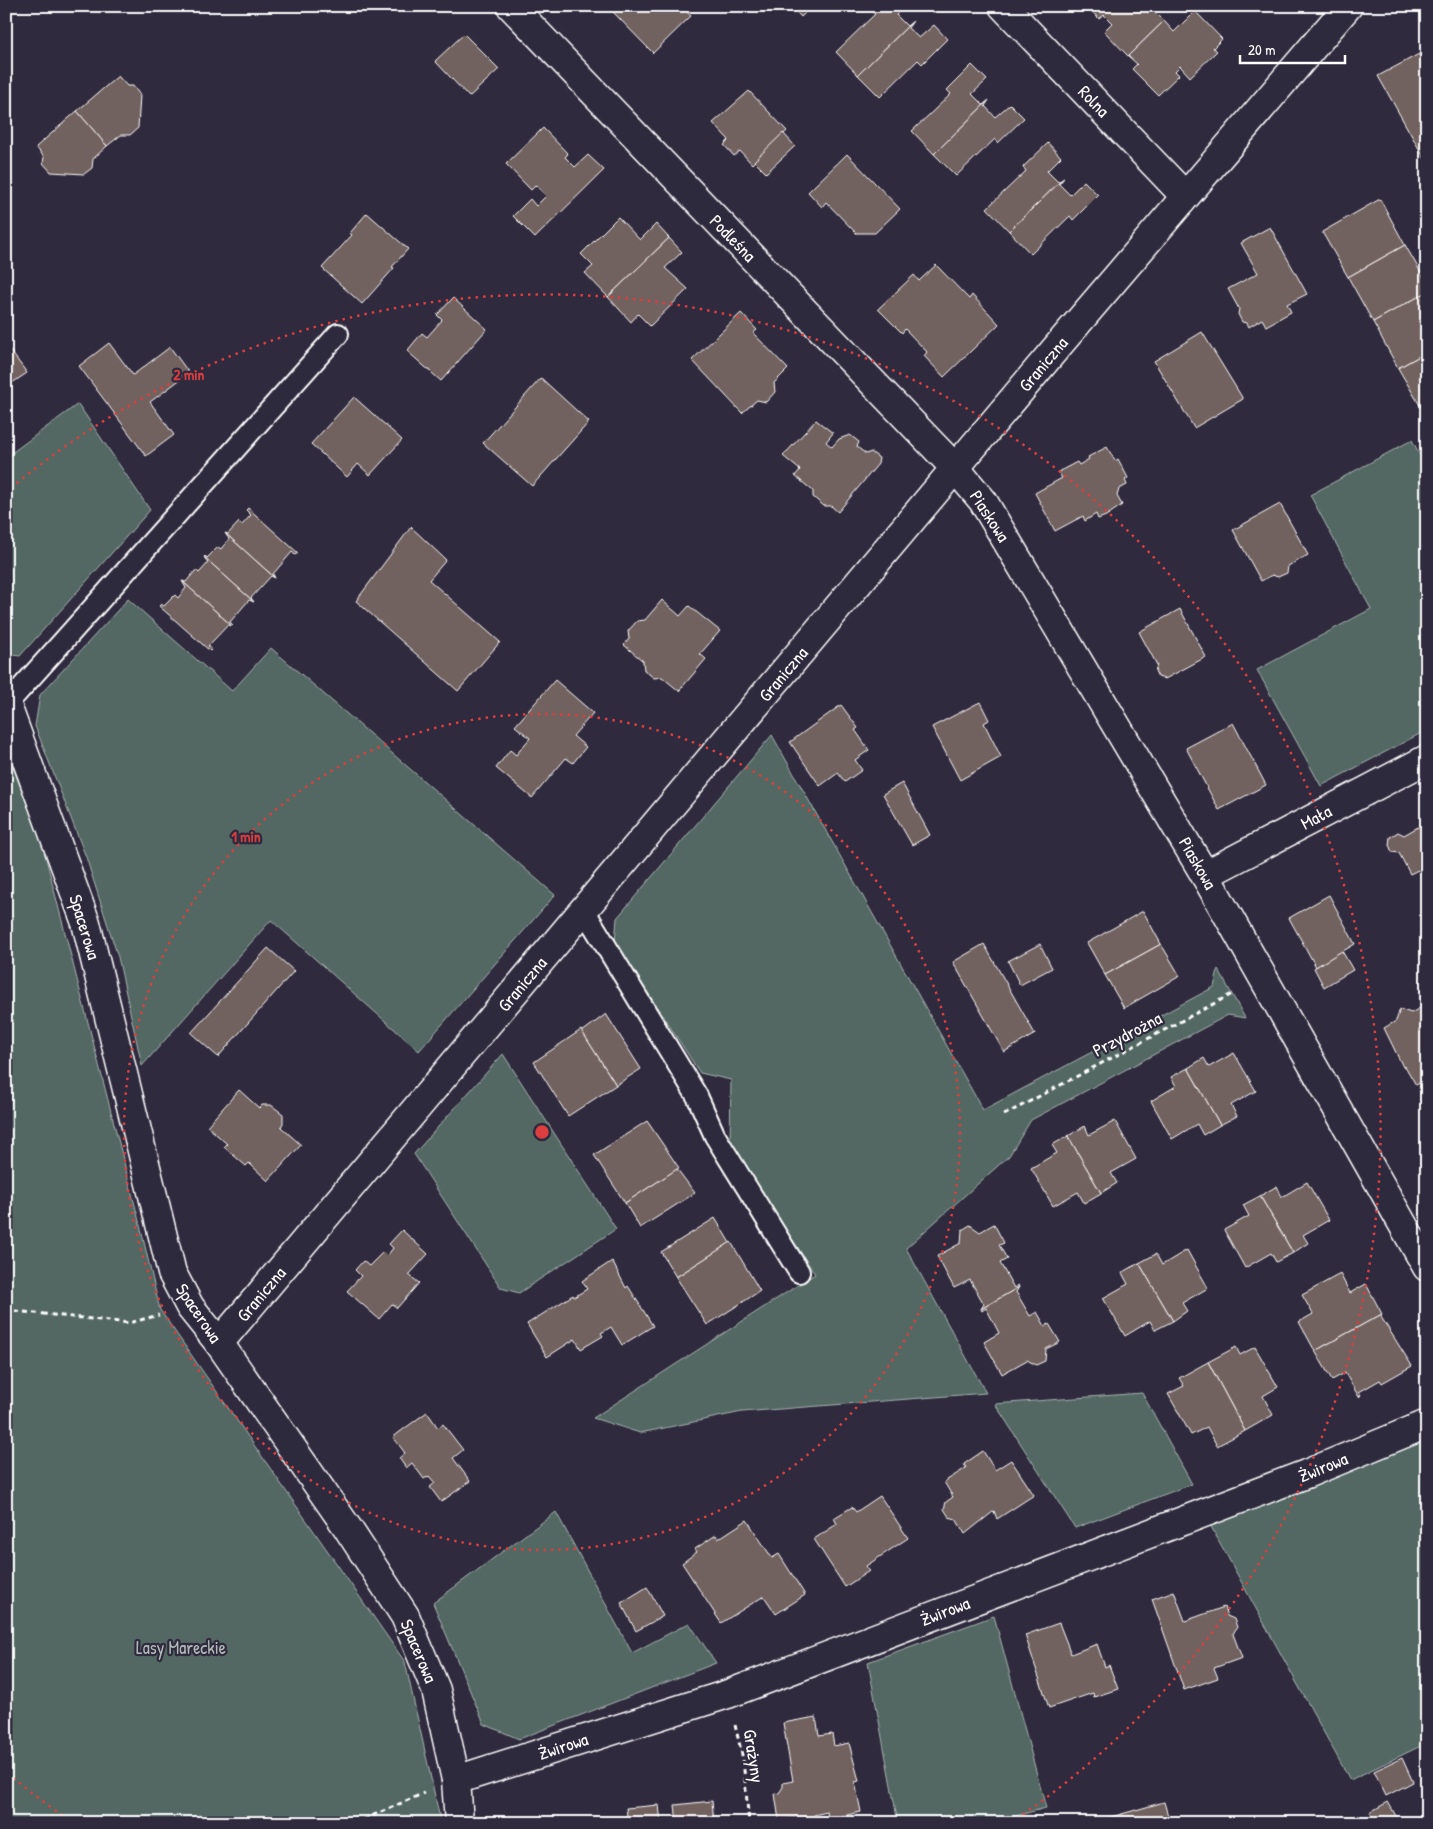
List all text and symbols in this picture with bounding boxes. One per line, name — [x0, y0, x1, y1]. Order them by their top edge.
scale bar — [1240, 32, 1346, 64]
text: 20 m — [1248, 39, 1275, 60]
street label: Rolna — [1073, 80, 1115, 122]
street label: Podleśna — [704, 209, 762, 267]
street label: Graniczna — [1013, 331, 1073, 397]
text: 2 min — [174, 364, 205, 385]
street label: Piaskowa — [964, 485, 1016, 547]
street label: Graniczna — [753, 641, 813, 707]
street label: Mała — [1296, 799, 1336, 835]
text: 1 min — [231, 826, 261, 847]
street label: Piaskowa — [1173, 832, 1223, 894]
street label: Spacerowa — [63, 891, 107, 963]
street label: Graniczna — [492, 951, 552, 1017]
street label: Przydrożna — [1088, 1005, 1166, 1063]
centre of rings — [533, 1123, 551, 1141]
street label: Graniczna — [231, 1261, 291, 1327]
street label: Spacerowa — [170, 1278, 228, 1348]
street label: Żwirowa — [1295, 1446, 1351, 1488]
street label: Żwirowa — [917, 1590, 973, 1632]
street label: Spacerowa — [394, 1615, 444, 1687]
park label: Lasy Mareckie — [136, 1635, 226, 1660]
street label: Żwirowa — [535, 1726, 591, 1766]
street label: Grażyny — [737, 1728, 771, 1785]

